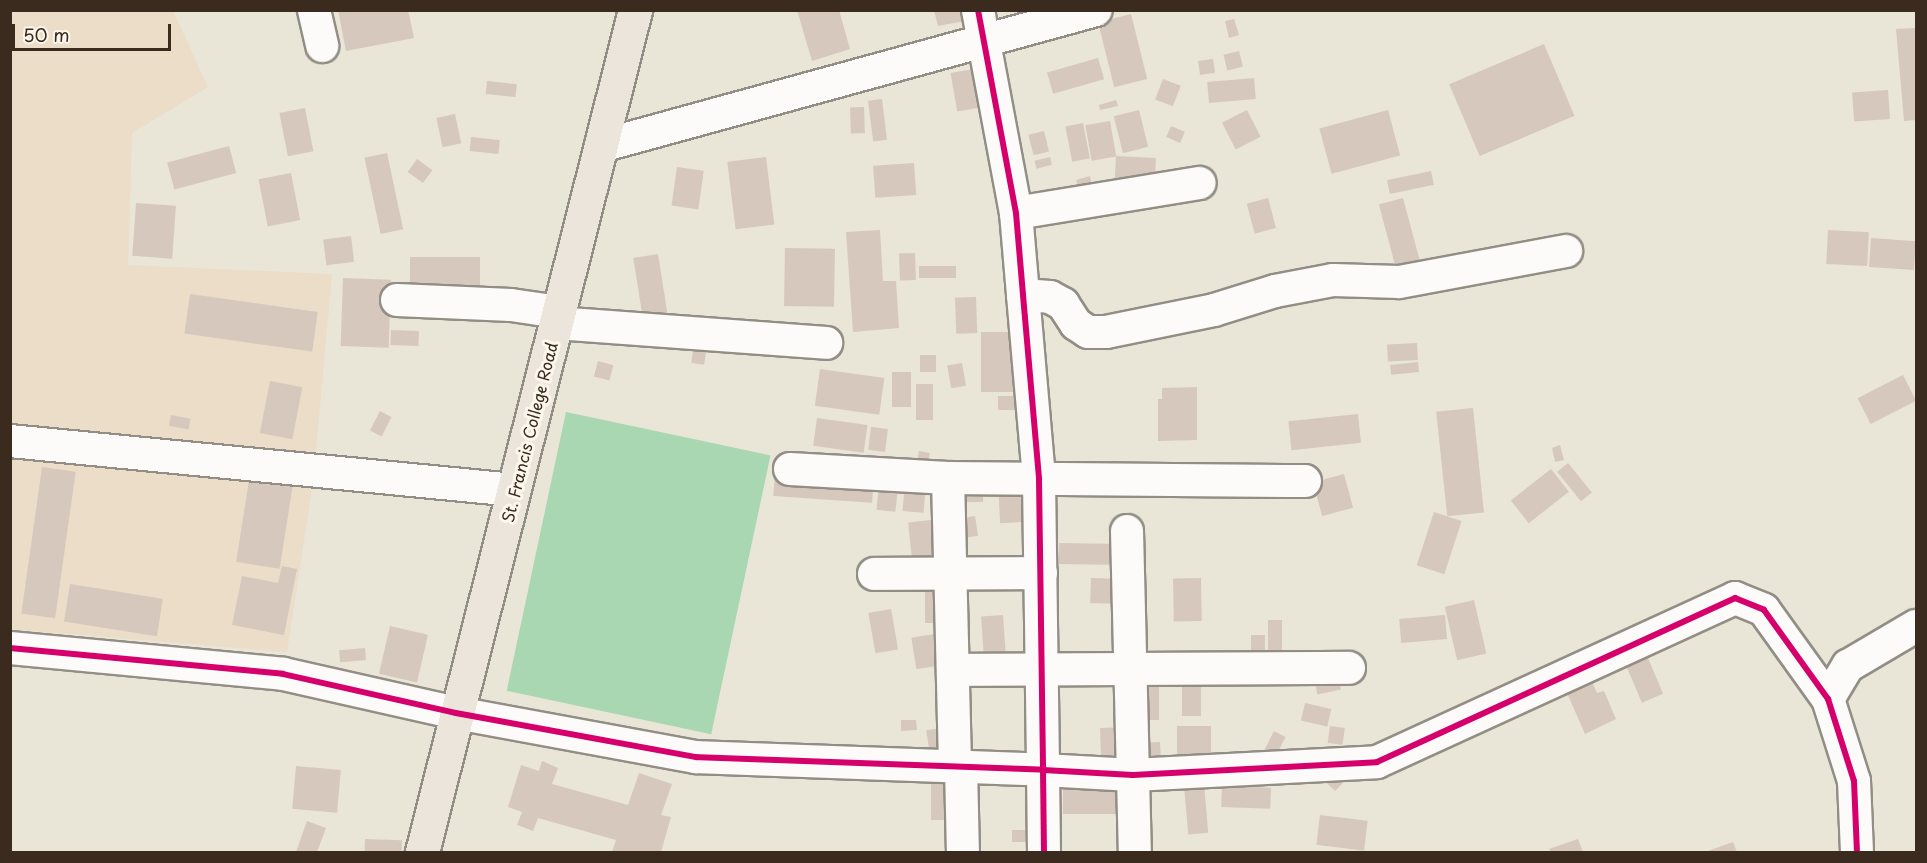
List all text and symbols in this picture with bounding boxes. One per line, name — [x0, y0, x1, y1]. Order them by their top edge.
scale bar — [15, 12, 174, 50]
text: 50 m — [23, 21, 70, 48]
street label: St. Francis College Road — [497, 339, 561, 525]

